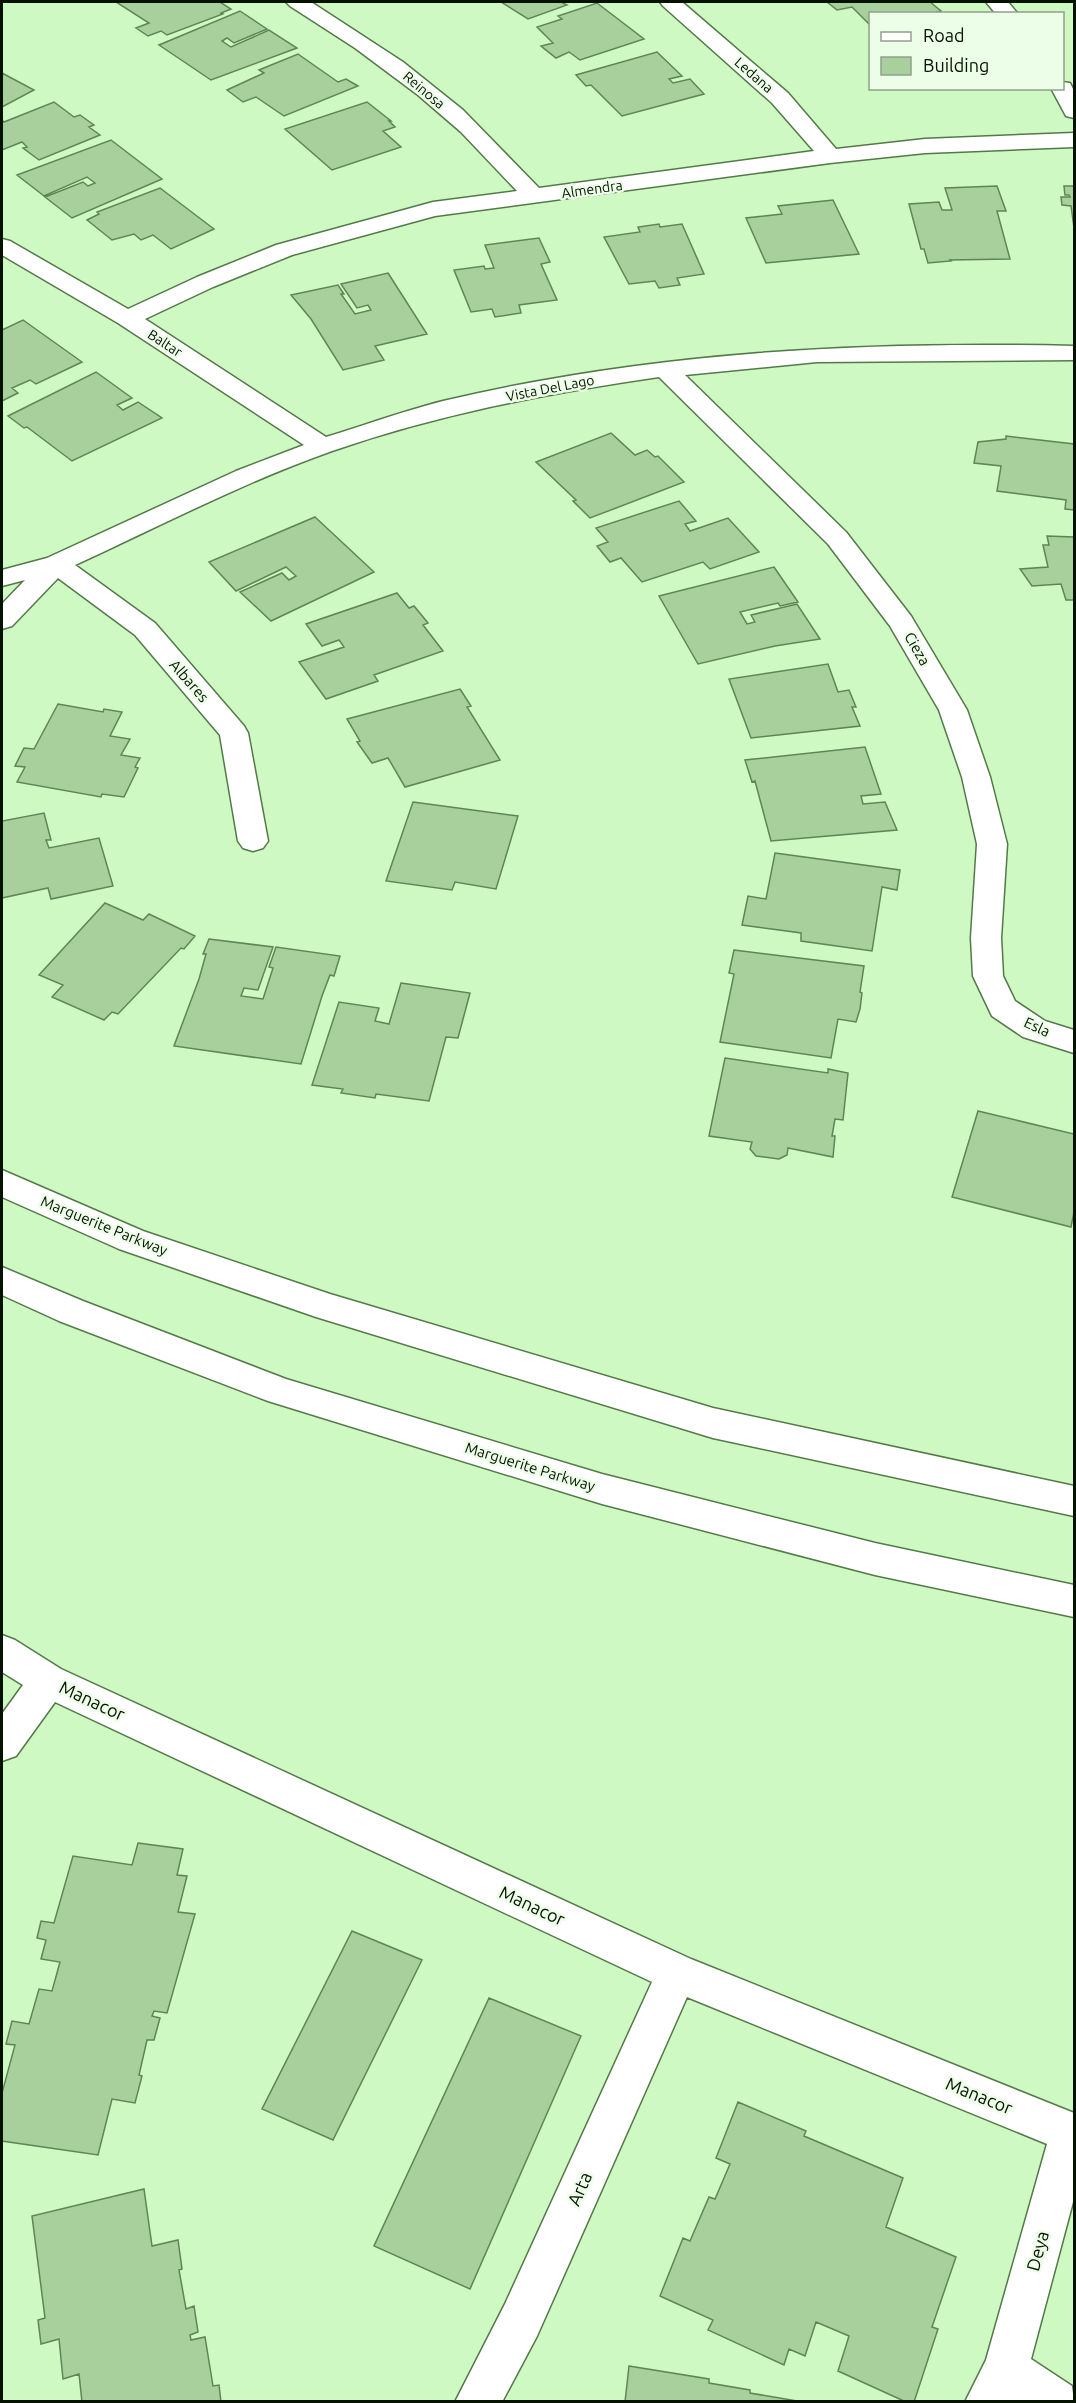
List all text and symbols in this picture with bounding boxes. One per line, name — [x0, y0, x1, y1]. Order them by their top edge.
legend — [869, 12, 1064, 90]
text: Road — [923, 25, 965, 45]
street label: Ledana — [732, 54, 776, 96]
text: Building — [923, 55, 989, 75]
street label: Reinosa — [400, 68, 448, 112]
street label: Almendra — [561, 177, 623, 201]
street label: Baltar — [145, 326, 186, 360]
street label: Vista Del Lago — [504, 372, 596, 404]
street label: Cieza — [901, 629, 934, 668]
street label: Albares — [166, 656, 212, 705]
street label: Esla — [1022, 1013, 1053, 1040]
street label: Marguerite Parkway — [38, 1192, 170, 1259]
street label: Marguerite Parkway — [463, 1439, 597, 1494]
street label: Manacor — [56, 1676, 129, 1724]
street label: Manacor — [496, 1881, 569, 1929]
street label: Manacor — [943, 2073, 1016, 2118]
street label: Arta — [563, 2169, 595, 2209]
street label: Deya — [1022, 2229, 1052, 2273]

